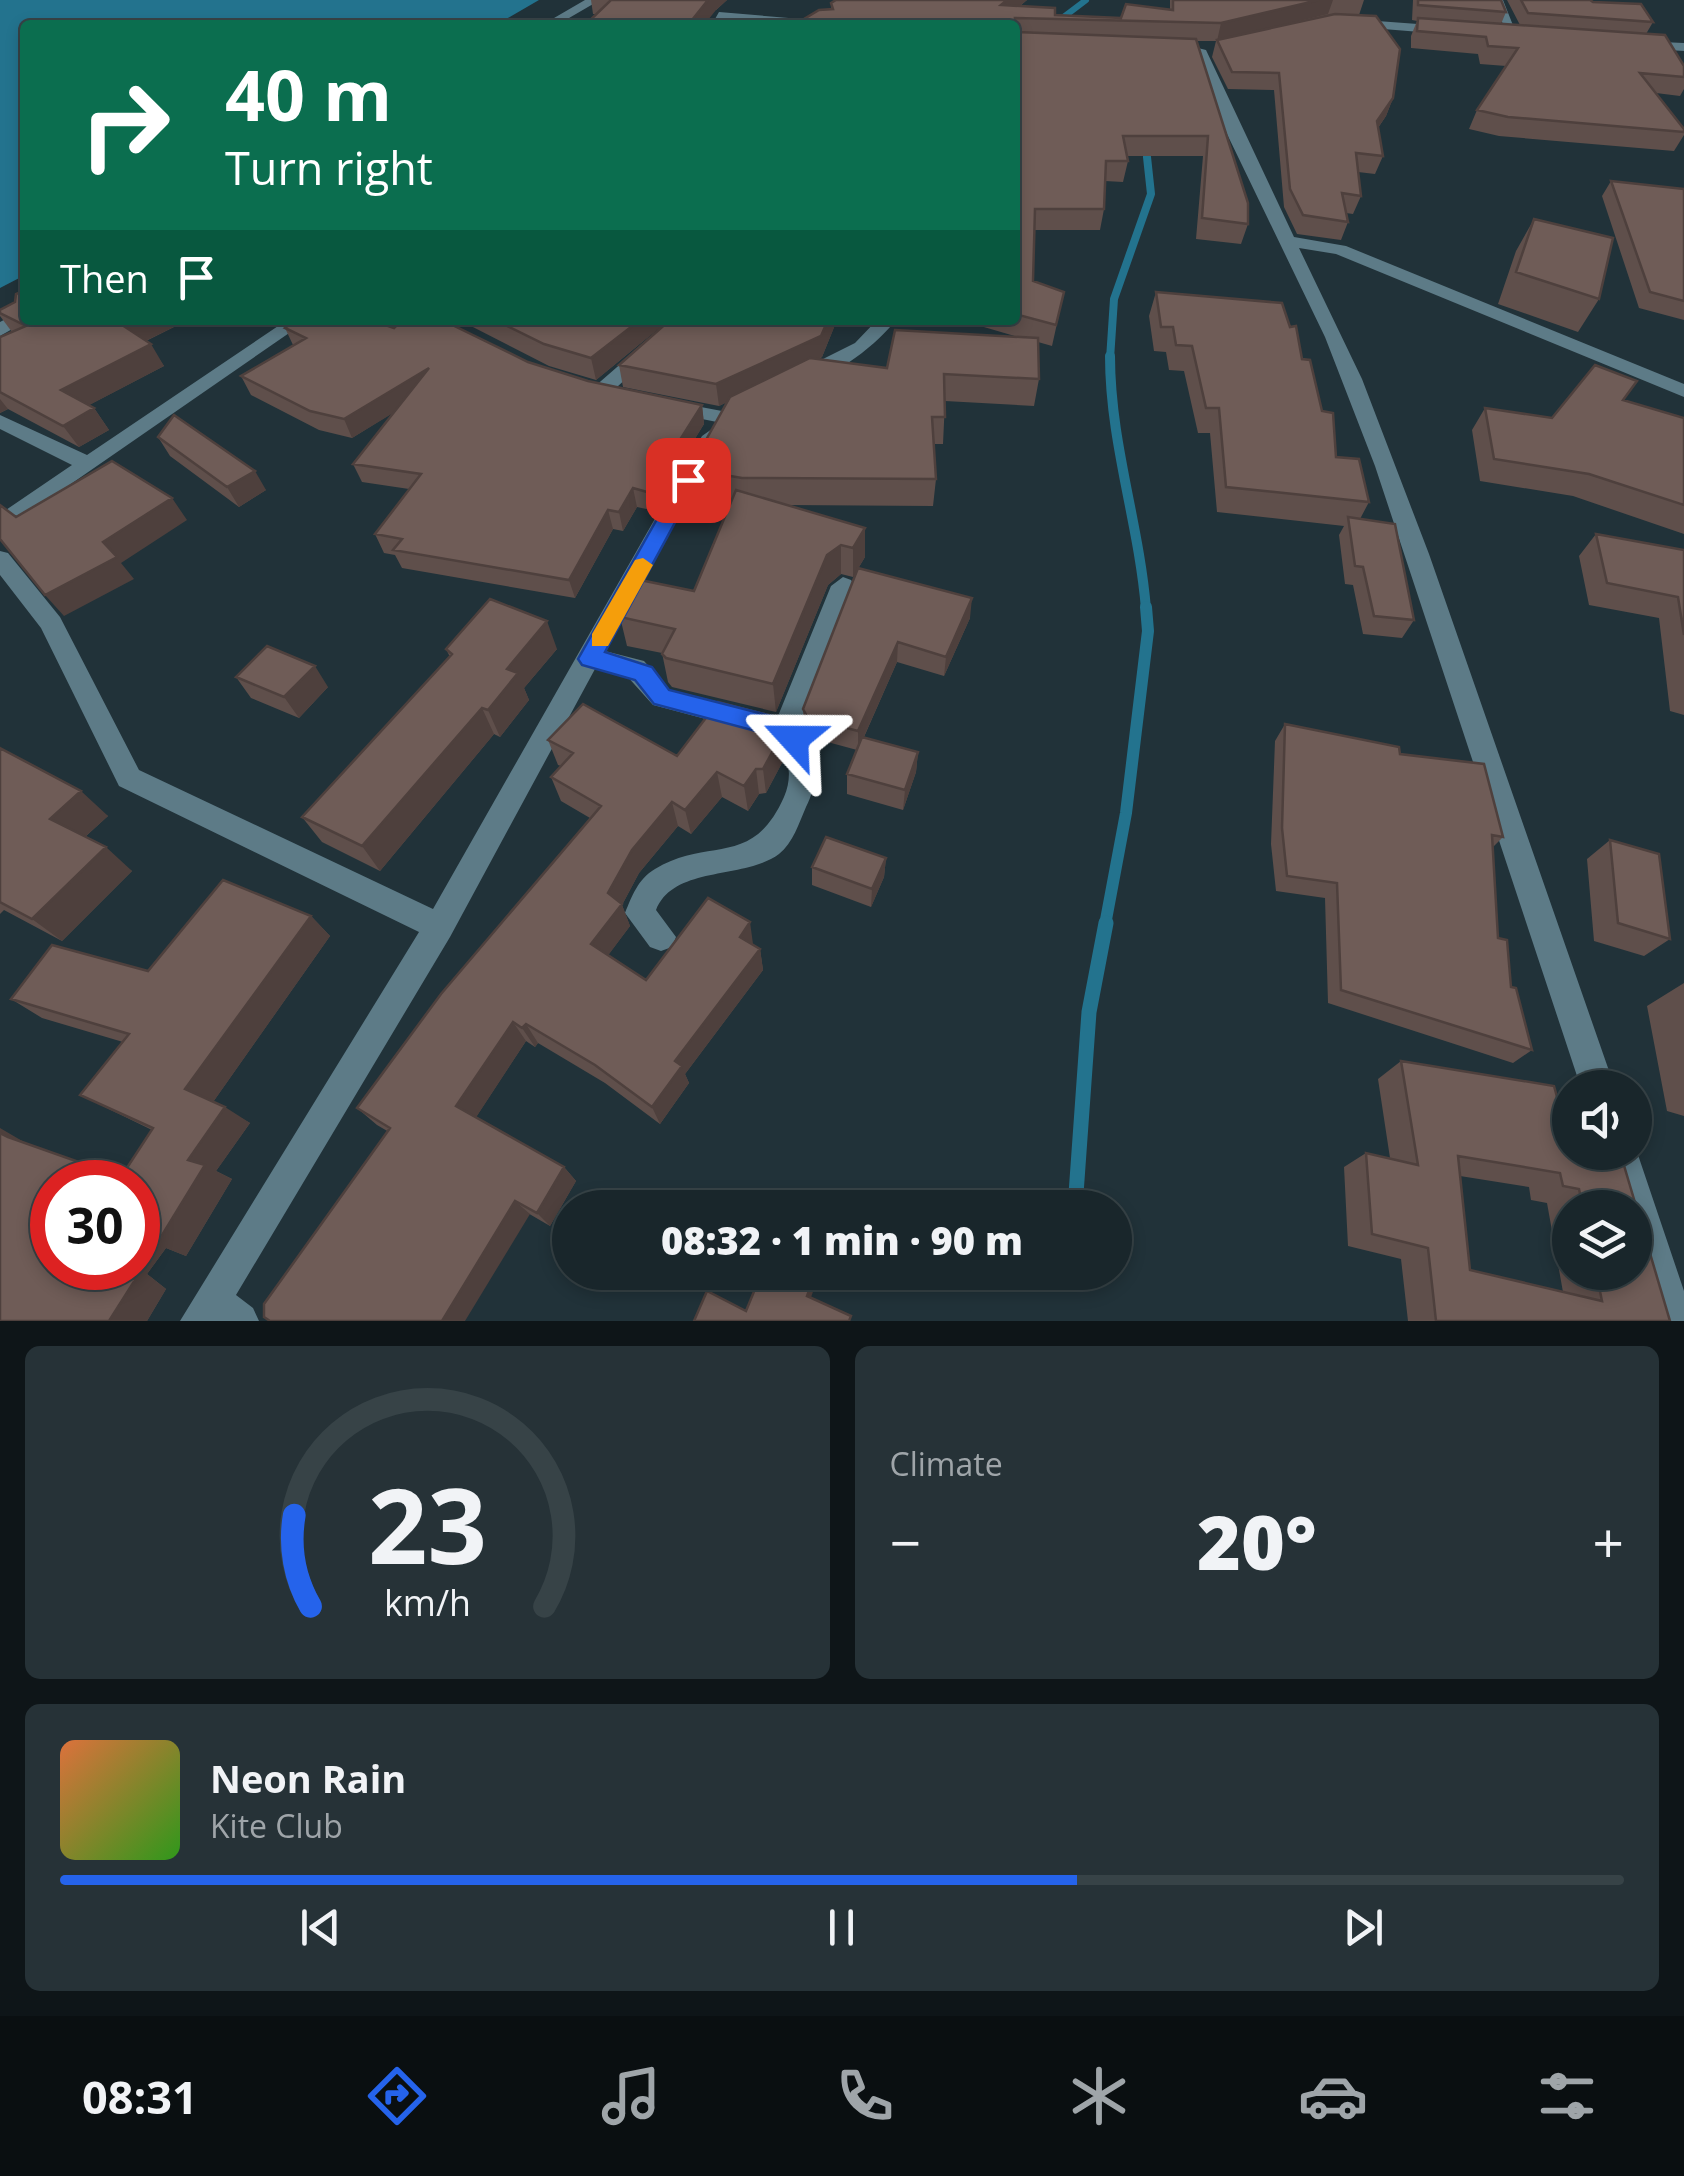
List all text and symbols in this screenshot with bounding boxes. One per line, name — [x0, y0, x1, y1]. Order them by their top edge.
text: 40 m — [225, 46, 392, 142]
icon: right — [60, 60, 190, 190]
text: Turn right — [225, 137, 433, 198]
icon: arrive — [169, 250, 224, 305]
text: Then — [60, 252, 149, 304]
pin — [646, 438, 731, 523]
icon: arrive — [661, 453, 716, 508]
position arrow — [742, 687, 846, 791]
map controls — [1552, 1070, 1652, 1290]
button: sound — [1552, 1070, 1652, 1170]
speed limit sign: 30 — [30, 1160, 160, 1290]
button: layers — [1552, 1190, 1652, 1290]
text: 08:32 · 1 min · 90 m — [661, 1214, 1023, 1266]
text: Climate — [890, 1442, 1003, 1485]
text: 23 — [368, 1453, 487, 1594]
text: 20° — [1197, 1490, 1317, 1592]
text: − — [890, 1504, 921, 1579]
text: + — [1593, 1504, 1624, 1579]
text: km/h — [384, 1578, 471, 1626]
text: Neon Rain — [210, 1752, 406, 1804]
text: Kite Club — [210, 1804, 343, 1847]
icon: previous — [293, 1900, 348, 1955]
icon: pause — [814, 1900, 869, 1955]
icon: next — [1336, 1900, 1391, 1955]
icon: directions — [362, 2061, 432, 2131]
icon: music — [596, 2061, 666, 2131]
icon: phone — [830, 2061, 900, 2131]
icon: climate — [1064, 2061, 1134, 2131]
icon: car — [1298, 2061, 1368, 2131]
icon: filters — [1532, 2061, 1602, 2131]
text: 08:31 — [82, 2066, 198, 2127]

